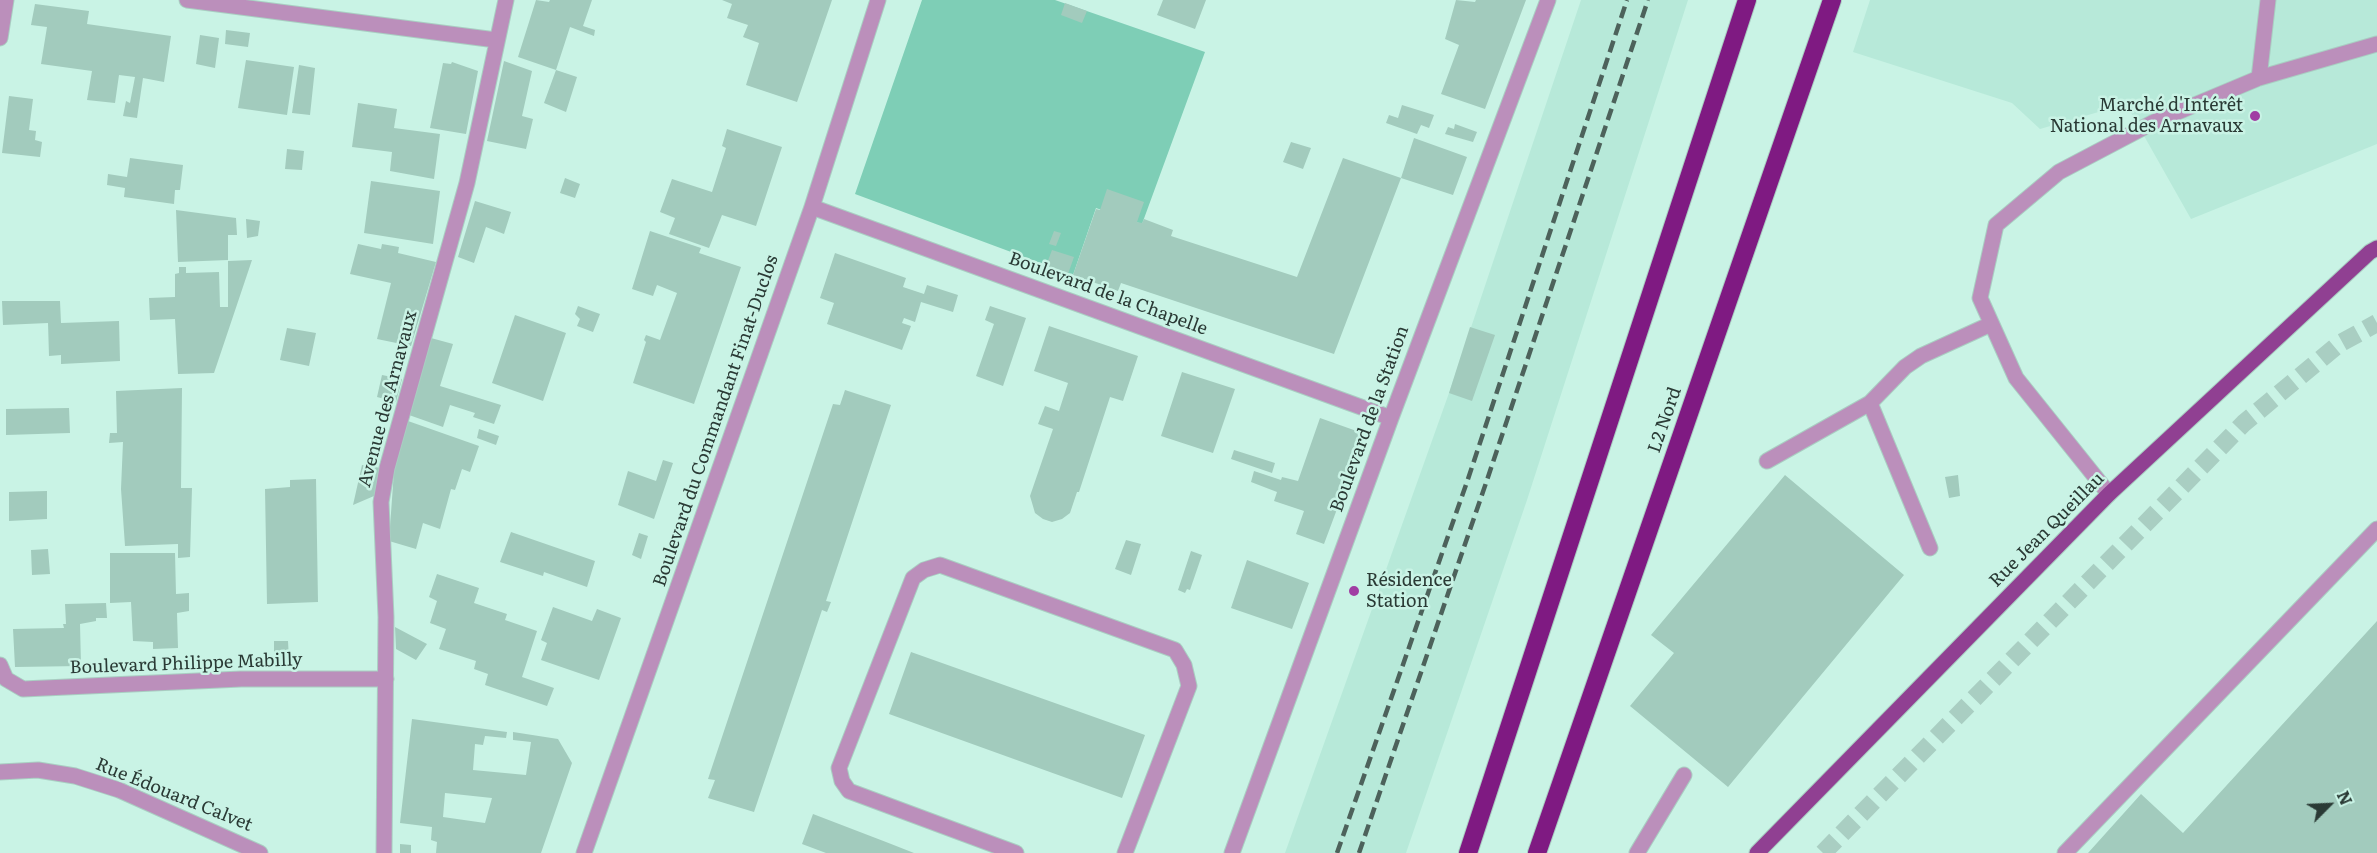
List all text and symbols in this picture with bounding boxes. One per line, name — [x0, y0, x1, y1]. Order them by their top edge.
place label: Marché d'Intérêt National des Arnavaux — [2050, 95, 2243, 138]
marker: Marché d'Intérêt National des Arnavaux — [2248, 109, 2262, 123]
street label: Boulevard de la Chapelle — [1006, 248, 1210, 340]
street label: Boulevard du Commandant Finat-Duclos — [649, 252, 783, 590]
street label: Avenue des Arnavaux — [354, 308, 422, 490]
street label: Boulevard de la Station — [1326, 323, 1414, 515]
street label: L2 Nord — [1644, 384, 1686, 456]
street label: Rue Jean Queillau — [1985, 468, 2109, 592]
place label: Résidence Station — [1366, 570, 1452, 612]
marker: Résidence Station — [1347, 584, 1361, 598]
street label: Boulevard Philippe Mabilly — [69, 649, 303, 679]
street label: Rue Édouard Calvet — [92, 754, 256, 836]
north arrow — [2299, 775, 2359, 835]
text: N — [2332, 787, 2359, 809]

